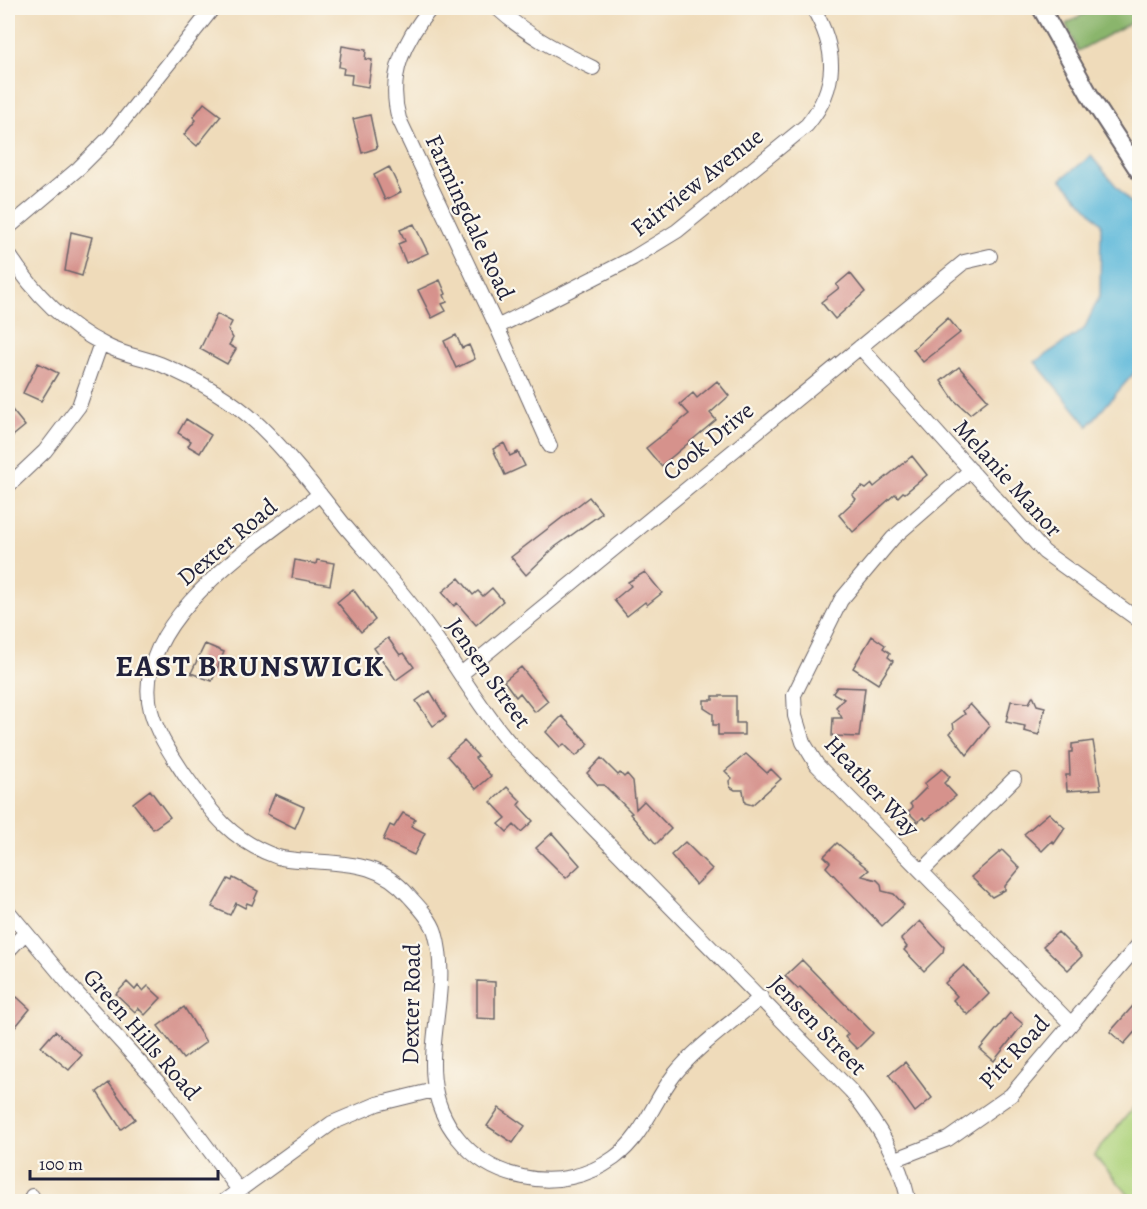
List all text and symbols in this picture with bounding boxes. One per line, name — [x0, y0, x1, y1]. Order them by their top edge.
street label: Fairview Avenue — [624, 120, 770, 244]
street label: Farmingdale Road — [418, 129, 522, 305]
street label: Cook Drive — [656, 394, 760, 488]
street label: Melanie Manor — [946, 412, 1070, 544]
street label: Dexter Road — [170, 491, 284, 593]
street label: Jensen Street — [439, 611, 539, 735]
district label: EAST BRUNSWICK — [115, 646, 385, 686]
street label: Heather Way — [817, 729, 927, 844]
street label: Dexter Road — [394, 943, 428, 1065]
street label: Green Hills Road — [76, 961, 208, 1107]
street label: Jensen Street — [762, 968, 874, 1082]
street label: Pitt Road — [972, 1008, 1057, 1096]
scale bar — [30, 1143, 218, 1181]
text: 100 m — [39, 1152, 83, 1176]

